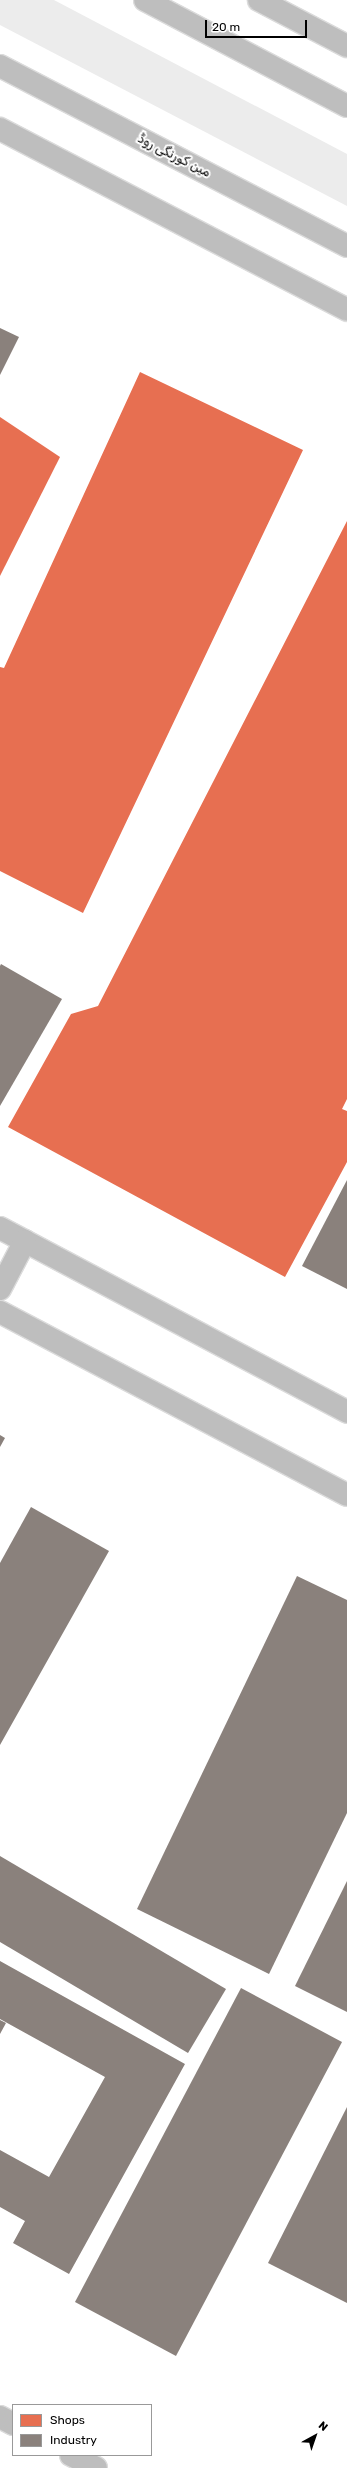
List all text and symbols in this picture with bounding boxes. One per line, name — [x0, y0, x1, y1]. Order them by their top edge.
scale bar — [207, 12, 309, 38]
text: 20 m — [212, 20, 240, 34]
street label: مین کورنگی روڈ — [135, 131, 213, 181]
legend — [12, 2404, 152, 2456]
text: Shops — [50, 2413, 85, 2427]
north arrow — [295, 2416, 335, 2456]
text: N — [316, 2419, 330, 2434]
text: Industry — [50, 2433, 97, 2447]

